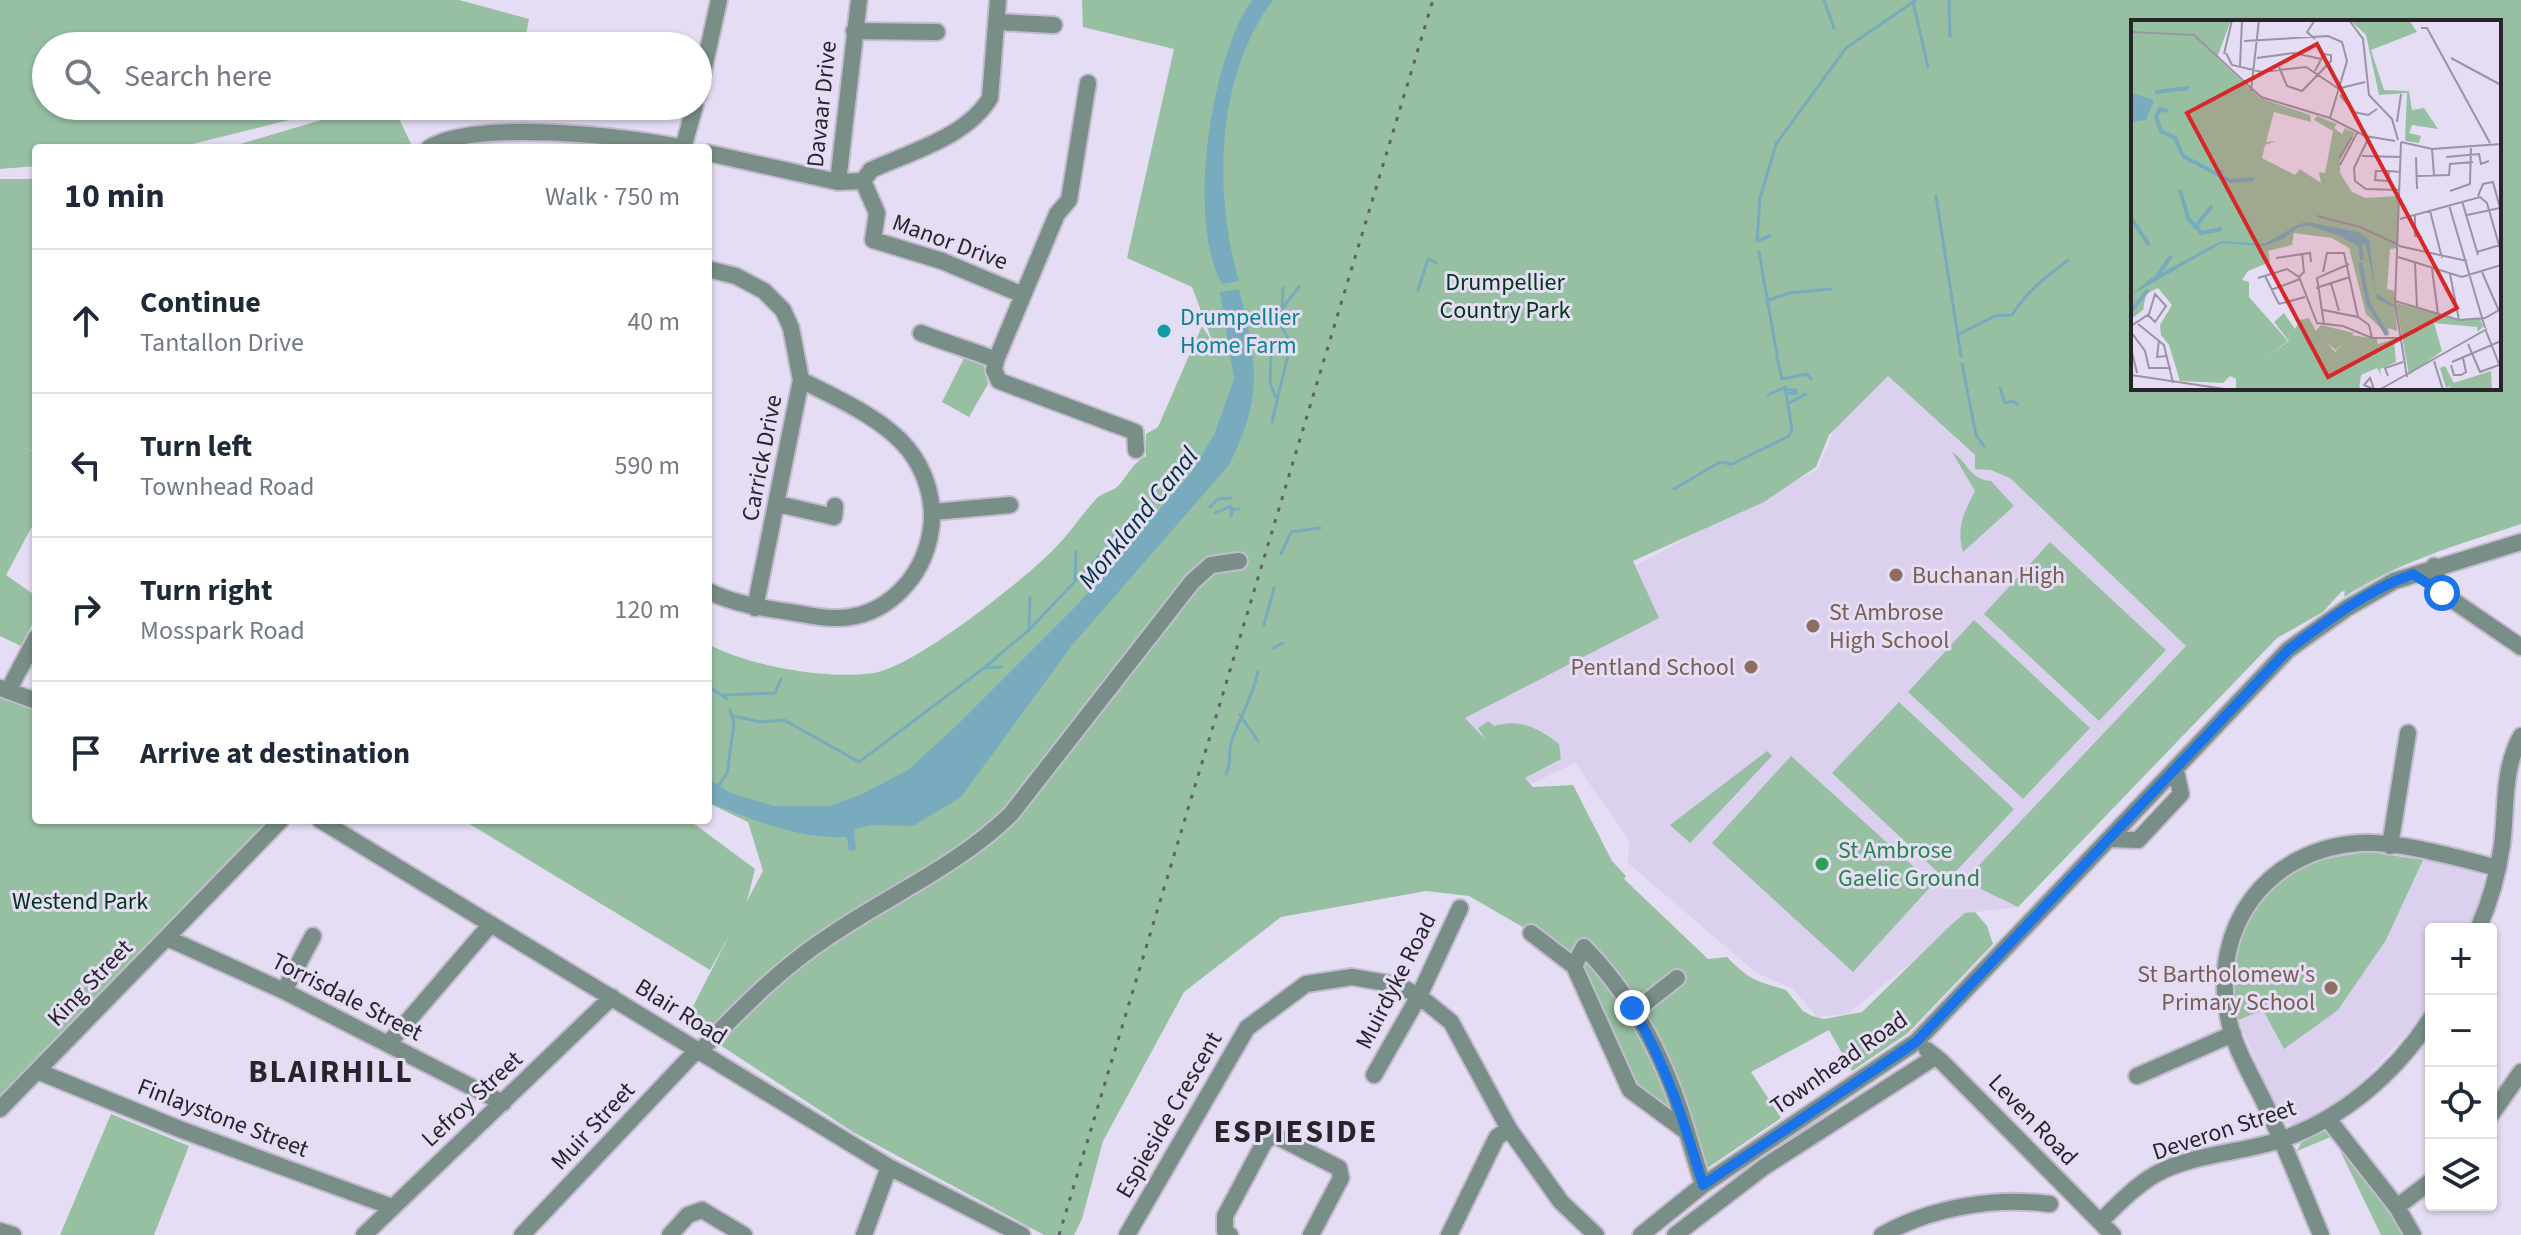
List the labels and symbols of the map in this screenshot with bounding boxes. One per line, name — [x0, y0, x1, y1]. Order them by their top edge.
inset map — [2131, 20, 2501, 390]
street label: Davaar Drive — [798, 39, 846, 169]
street label: Manor Drive — [887, 205, 1013, 279]
park label: Drumpellier Country Park — [1440, 265, 1571, 328]
place label: Drumpellier Home Farm — [1180, 300, 1300, 363]
marker: Drumpellier Home Farm — [1155, 322, 1173, 340]
street label: Carrick Drive — [733, 392, 791, 524]
water label: Monkland Canal — [1069, 439, 1207, 597]
place label: Buchanan High — [1912, 558, 2065, 593]
marker: Buchanan High — [1887, 566, 1905, 584]
route start — [2424, 575, 2460, 611]
place label: St Ambrose High School — [1829, 595, 1949, 658]
marker: St Ambrose High School — [1804, 617, 1822, 635]
place label: Pentland School — [1570, 650, 1735, 685]
marker: Pentland School — [1742, 658, 1760, 676]
place label: St Ambrose Gaelic Ground — [1838, 833, 1980, 896]
marker: St Ambrose Gaelic Ground — [1813, 855, 1831, 873]
park label: Westend Park — [12, 884, 148, 919]
street label: Muirdyke Road — [1347, 907, 1445, 1055]
street label: King Street — [39, 931, 141, 1035]
street label: Torrisdale Street — [265, 944, 429, 1050]
place label: St Bartholomew's Primary School — [2137, 957, 2315, 1020]
street label: Blair Road — [628, 970, 734, 1054]
marker: St Bartholomew's Primary School — [2322, 979, 2340, 997]
route end — [1614, 990, 1650, 1026]
street label: Townhead Road — [1763, 1003, 1915, 1123]
street label: Espieside Crescent — [1107, 1025, 1231, 1205]
street label: Lefroy Street — [413, 1043, 531, 1155]
district label: BLAIRHILL — [248, 1049, 414, 1095]
street label: Leven Road — [1980, 1066, 2086, 1174]
street label: Finlaystone Street — [132, 1069, 314, 1167]
street label: Muir Street — [543, 1074, 643, 1178]
street label: Deveron Street — [2148, 1090, 2300, 1170]
district label: ESPIESIDE — [1214, 1109, 1378, 1155]

